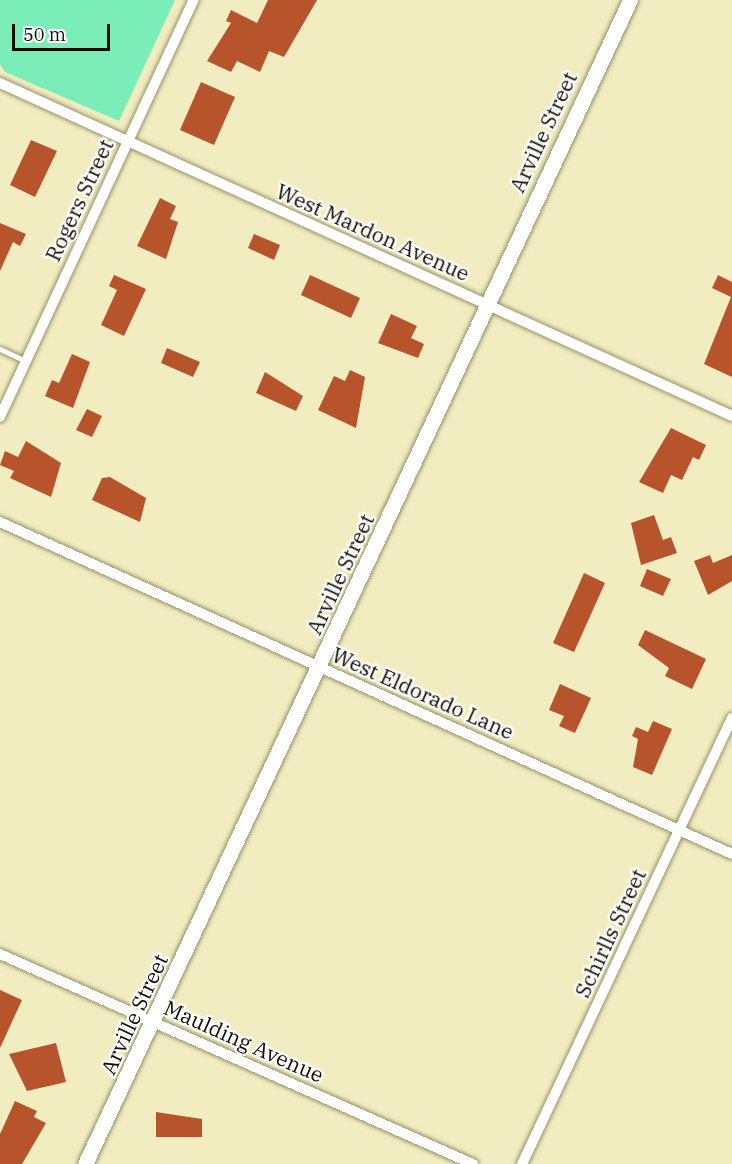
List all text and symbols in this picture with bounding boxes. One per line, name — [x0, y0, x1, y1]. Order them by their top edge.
scale bar — [15, 12, 112, 50]
text: 50 m — [23, 23, 66, 46]
street label: Arville Street — [504, 68, 582, 196]
street label: Rogers Street — [40, 135, 118, 265]
street label: West Mardon Avenue — [272, 178, 474, 286]
street label: Arville Street — [301, 510, 379, 638]
street label: West Eldorado Lane — [328, 642, 518, 744]
street label: Schirlls Street — [569, 865, 651, 1001]
street label: Arville Street — [95, 950, 173, 1078]
street label: Maulding Avenue — [160, 995, 328, 1087]

